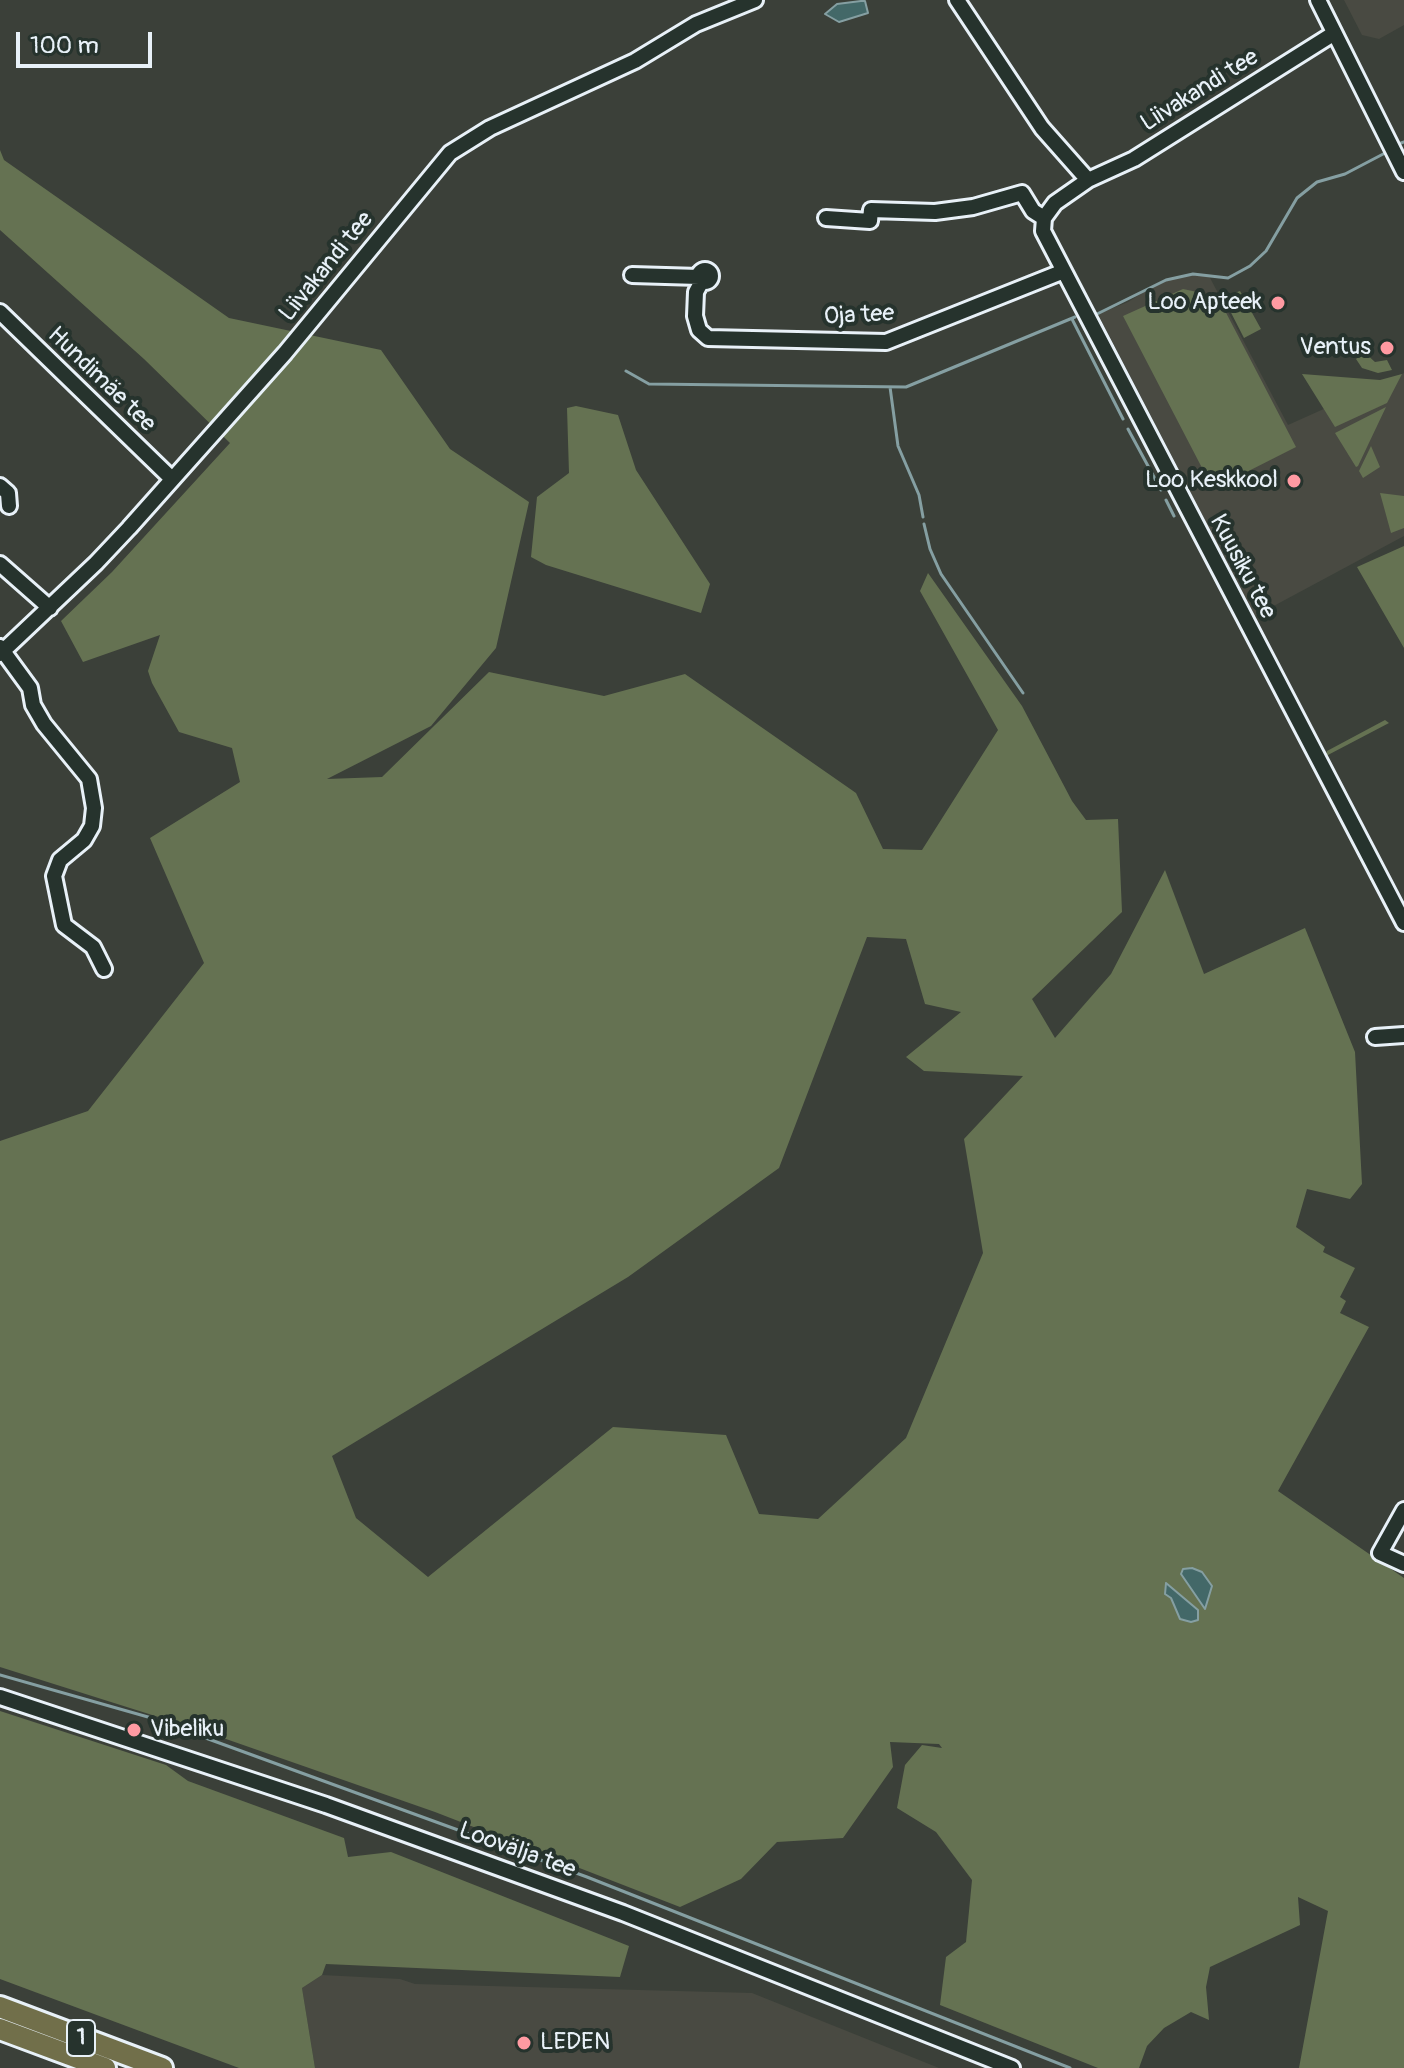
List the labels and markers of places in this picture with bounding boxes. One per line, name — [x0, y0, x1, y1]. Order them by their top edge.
place label: Loo Apteek — [1147, 289, 1262, 317]
marker: Loo Apteek — [1269, 294, 1287, 312]
place label: Ventus — [1299, 334, 1371, 362]
marker: Ventus — [1378, 339, 1396, 357]
place label: Loo Keskkool — [1145, 467, 1278, 495]
marker: Loo Keskkool — [1285, 472, 1303, 490]
place label: Vibeliku — [150, 1716, 224, 1744]
marker: Vibeliku — [125, 1721, 143, 1739]
place label: LEDEN — [540, 2029, 610, 2057]
marker: LEDEN — [515, 2034, 533, 2052]

